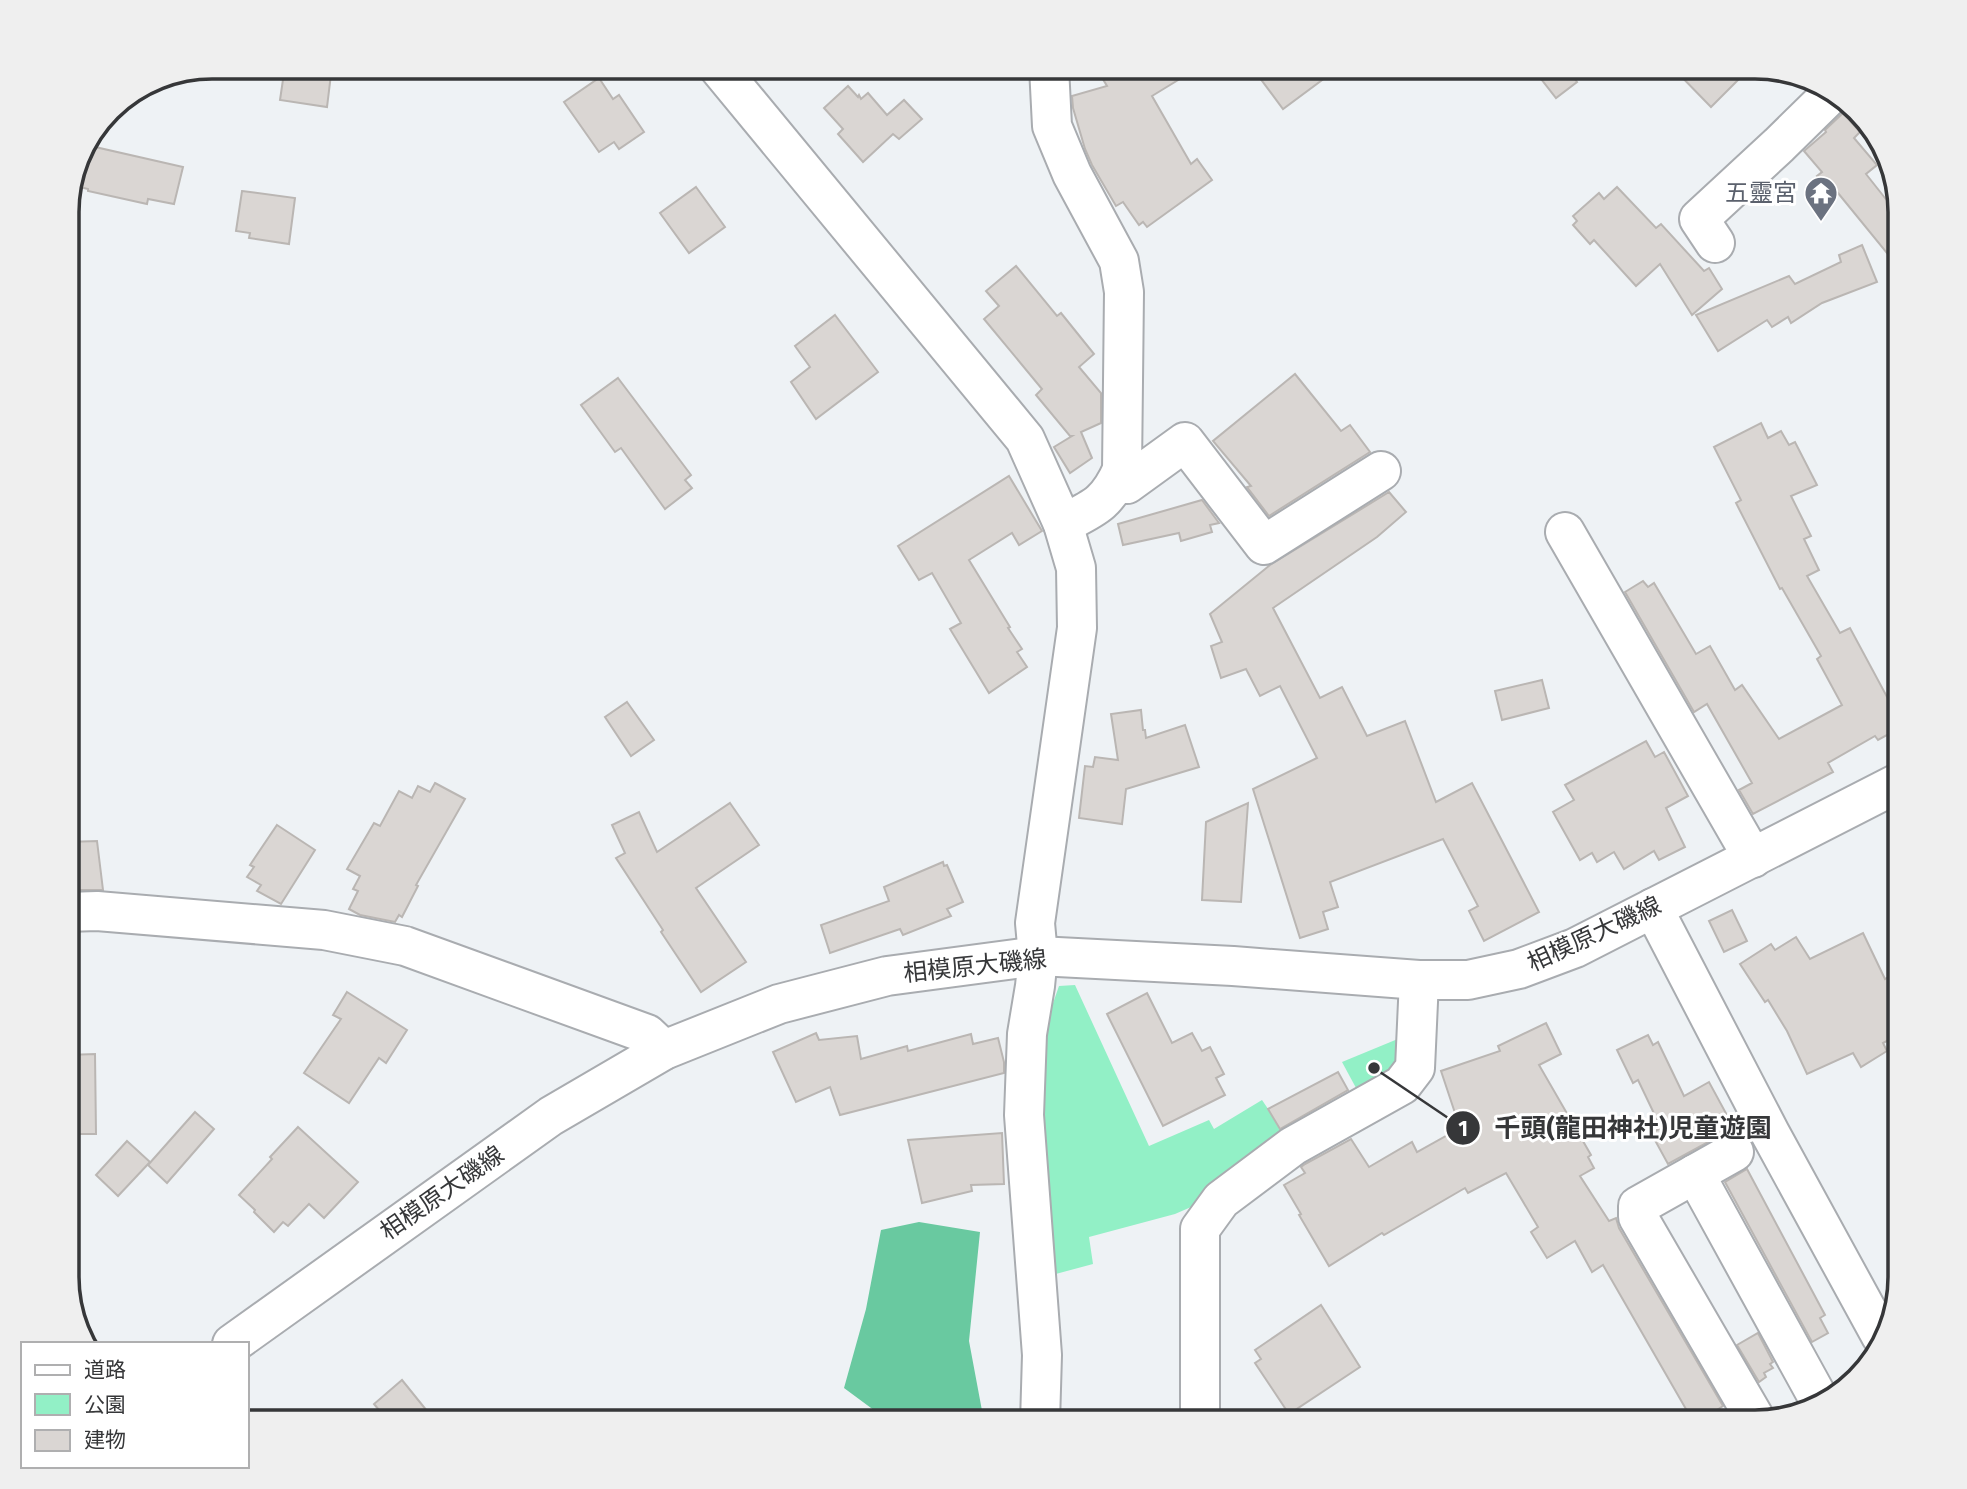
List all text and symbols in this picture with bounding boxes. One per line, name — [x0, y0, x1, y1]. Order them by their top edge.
temple icon: 五靈宮 — [1802, 174, 1840, 223]
place label: 五靈宮 — [1725, 179, 1797, 207]
street label: 相模原大磯線 — [1523, 891, 1665, 977]
street label: 相模原大磯線 — [902, 945, 1048, 987]
callout: 千頭(龍田神社)児童遊園 — [1446, 1105, 1786, 1152]
text: 千頭(龍田神社)児童遊園 — [1495, 1113, 1771, 1144]
text: 1 — [1458, 1116, 1468, 1142]
street label: 相模原大磯線 — [375, 1140, 509, 1246]
legend — [21, 1342, 248, 1468]
text: 道路 — [84, 1357, 126, 1383]
text: 公園 — [84, 1392, 126, 1418]
text: 建物 — [84, 1427, 126, 1453]

